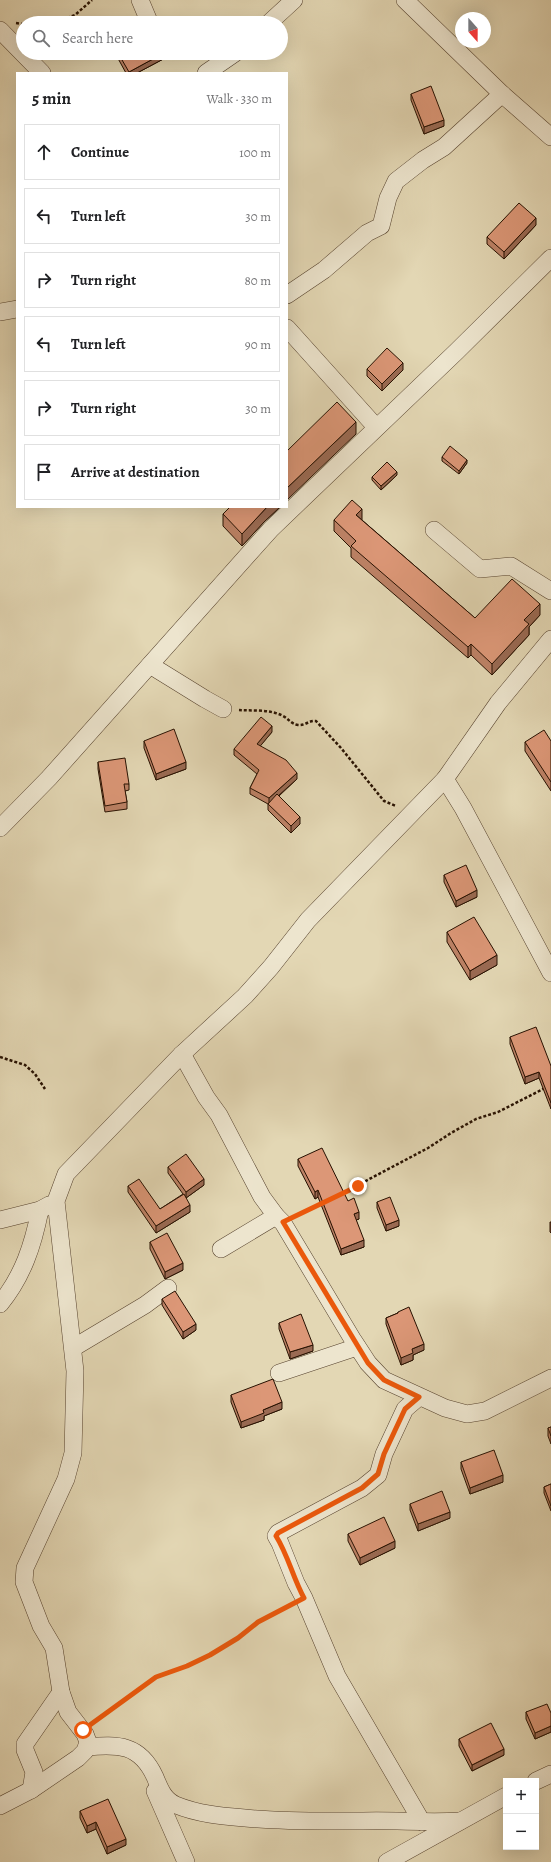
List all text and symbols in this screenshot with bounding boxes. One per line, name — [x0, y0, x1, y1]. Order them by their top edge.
north arrow — [455, 12, 491, 48]
search box — [16, 16, 288, 60]
icon: search — [30, 27, 52, 49]
text: Search here — [62, 28, 133, 48]
text: 5 min — [32, 87, 71, 110]
text: Walk · 330 m — [206, 90, 272, 107]
icon: ahead — [33, 141, 55, 163]
text: Continue — [71, 142, 129, 162]
text: 100 m — [239, 144, 271, 161]
icon: left — [33, 205, 55, 227]
text: Turn left — [71, 206, 126, 226]
text: 30 m — [245, 208, 271, 225]
icon: right — [33, 269, 55, 291]
text: Turn right — [71, 270, 136, 290]
text: 80 m — [244, 272, 271, 289]
icon: left — [33, 333, 55, 355]
text: Turn left — [71, 334, 126, 354]
text: 90 m — [245, 336, 271, 353]
icon: right — [33, 397, 55, 419]
text: Turn right — [71, 398, 136, 418]
text: 30 m — [245, 400, 271, 417]
icon: arrive — [33, 461, 55, 483]
text: Arrive at destination — [71, 462, 200, 482]
route end — [349, 1177, 367, 1195]
route start — [74, 1721, 92, 1739]
map controls — [503, 1778, 539, 1850]
button: + — [503, 1778, 539, 1814]
button: − — [503, 1814, 539, 1850]

